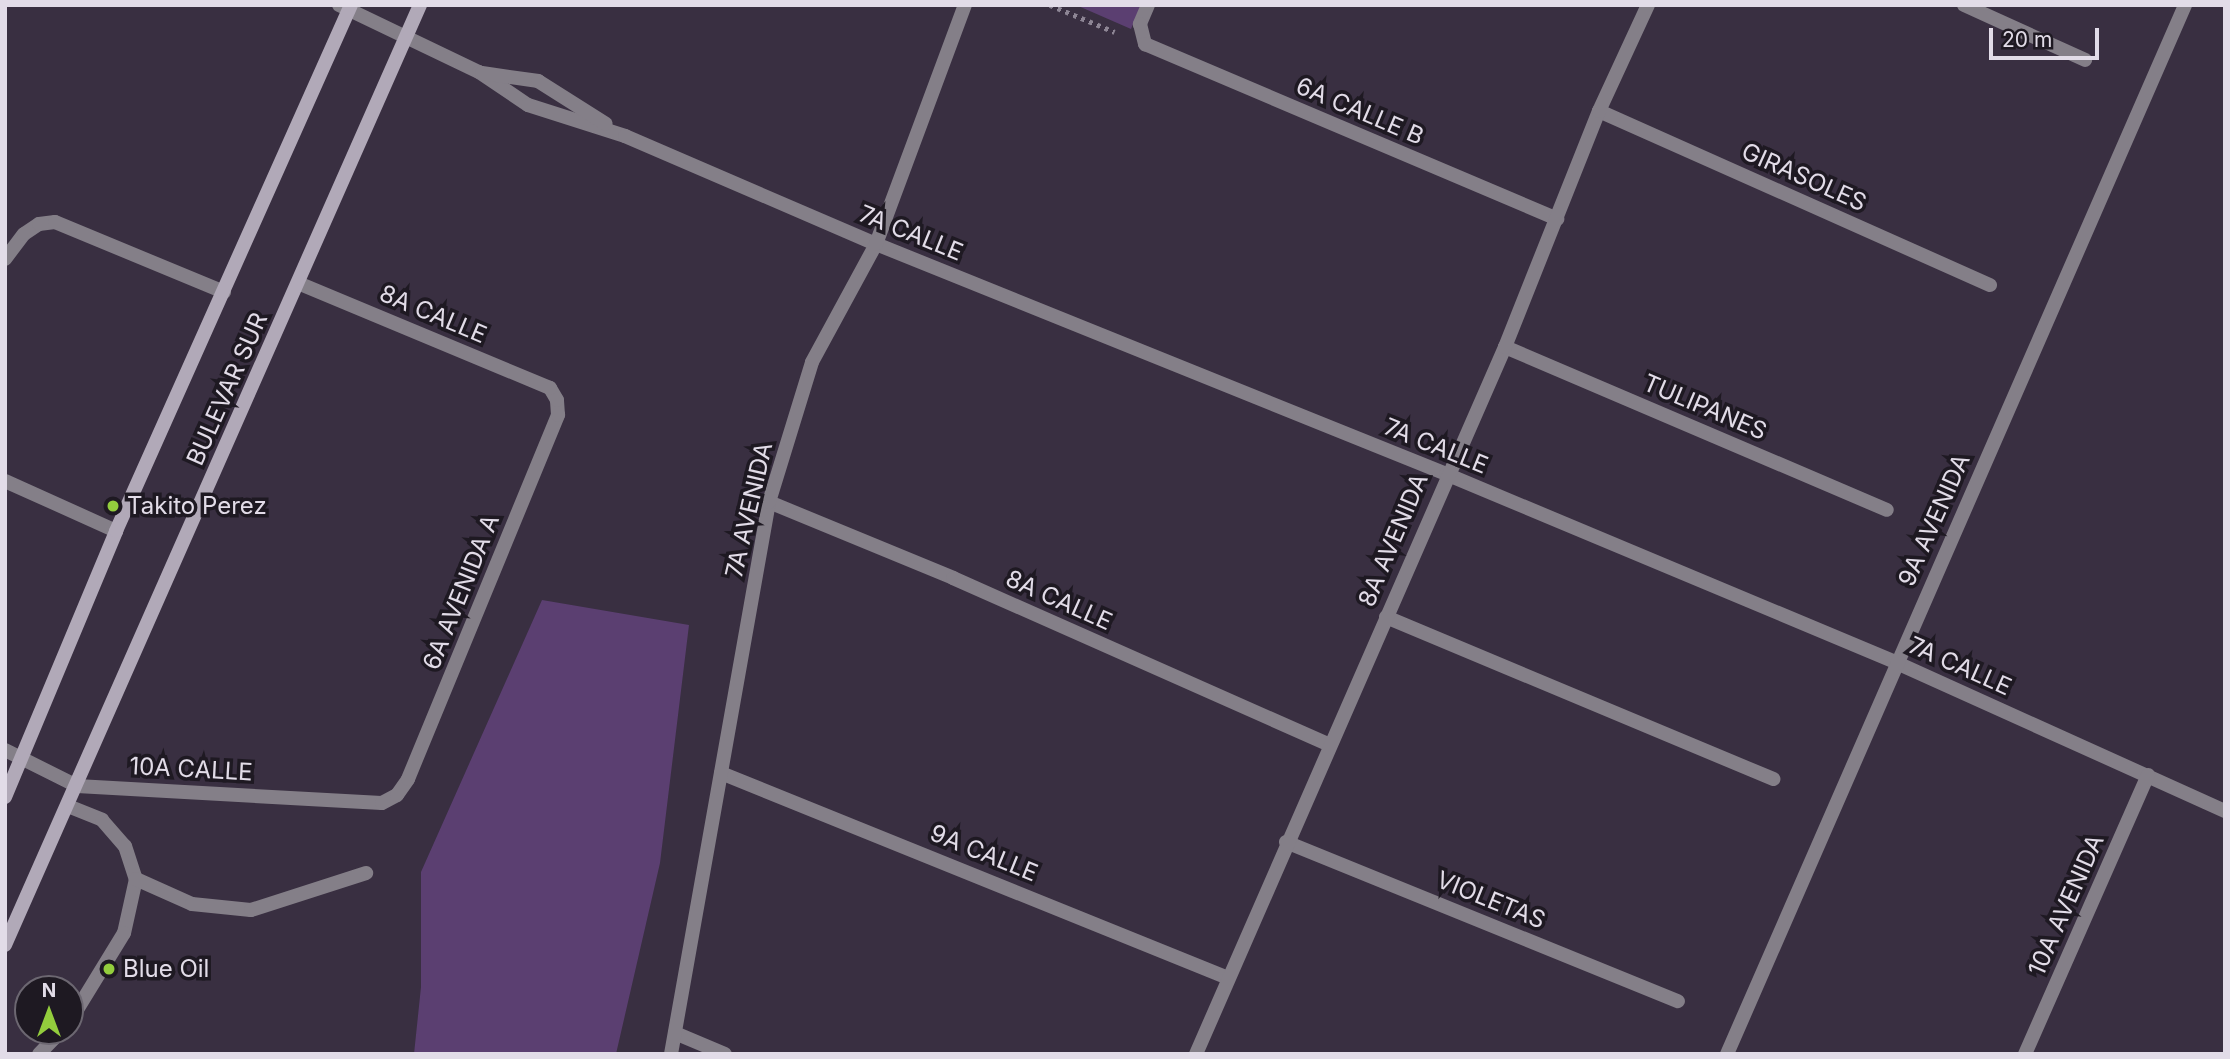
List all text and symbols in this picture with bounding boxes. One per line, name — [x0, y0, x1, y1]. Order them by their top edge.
scale bar — [1992, 14, 2102, 58]
text: 20 m — [2002, 27, 2052, 52]
street label: 6A CALLE B — [1292, 71, 1428, 151]
street label: GIRASOLES — [1737, 137, 1871, 217]
street label: 7A CALLE — [855, 199, 967, 267]
street label: 8A CALLE — [375, 279, 491, 349]
street label: BULEVAR SUR — [181, 308, 273, 470]
street label: TULIPANES — [1639, 368, 1771, 446]
street label: 7A CALLE — [1380, 412, 1492, 480]
street label: 7A AVENIDA — [719, 440, 779, 580]
street label: 9A AVENIDA — [1892, 449, 1976, 591]
street label: 8A AVENIDA — [1352, 469, 1434, 611]
place label: Takito Perez — [127, 492, 267, 520]
marker: Takito Perez — [105, 498, 121, 514]
street label: 6A AVENIDA A — [417, 510, 505, 674]
street label: 8A CALLE — [1001, 564, 1117, 636]
street label: 7A CALLE — [1904, 631, 2016, 701]
street label: 10A CALLE — [129, 751, 253, 787]
street label: 9A CALLE — [926, 818, 1042, 888]
street label: 10A AVENIDA — [2022, 830, 2110, 980]
street label: VIOLETAS — [1432, 865, 1550, 935]
place label: Blue Oil — [123, 955, 209, 983]
marker: Blue Oil — [101, 961, 117, 977]
north arrow — [14, 975, 84, 1045]
text: N — [42, 979, 56, 1002]

